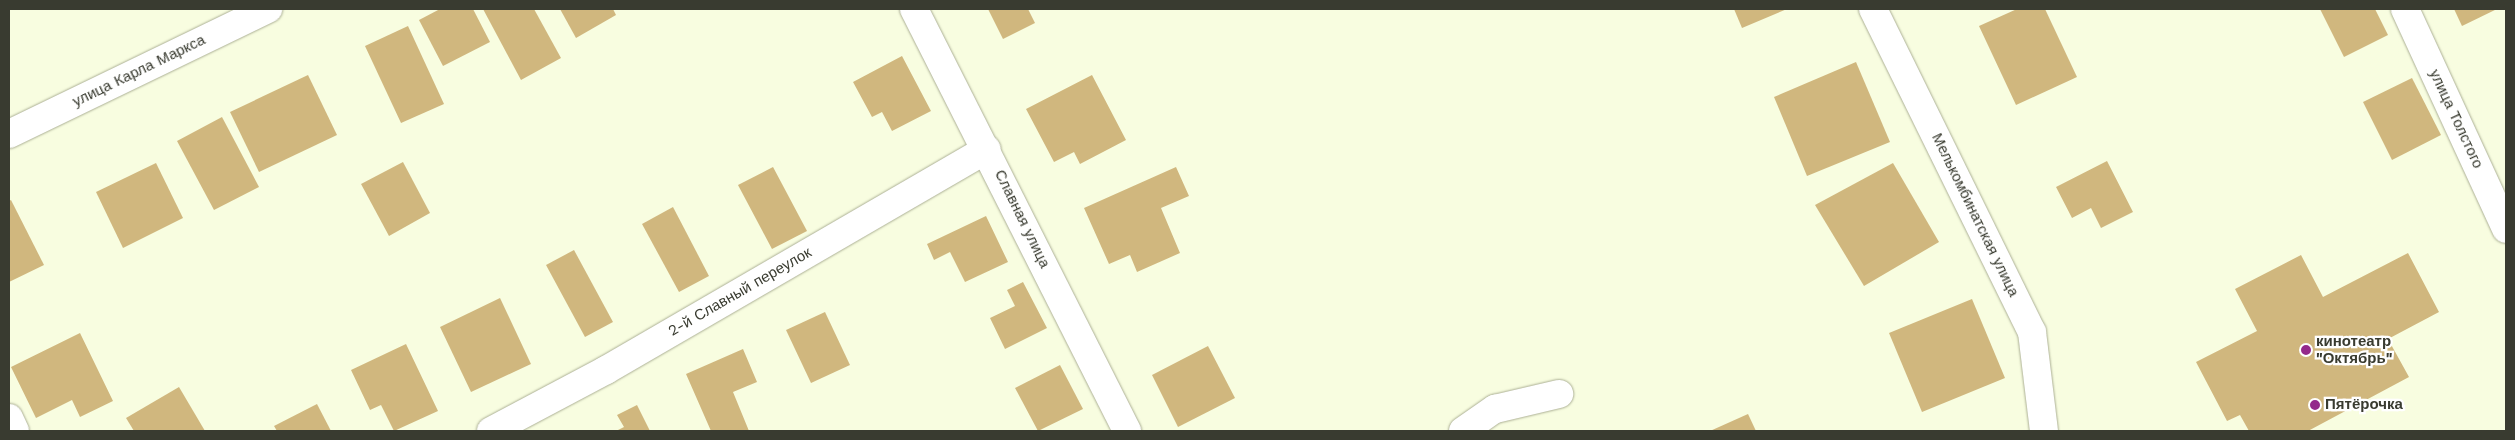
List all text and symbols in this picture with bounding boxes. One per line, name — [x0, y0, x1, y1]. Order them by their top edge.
street label: улица Карла Маркса — [70, 31, 208, 111]
street label: улица Толстого — [2425, 67, 2487, 171]
street label: Мелькомбинатская улица — [1928, 130, 2022, 300]
street label: Славная улица — [990, 167, 1054, 271]
street label: 2-й Славный переулок — [665, 244, 815, 340]
place label: кинотеатр "Октябрь" — [2316, 332, 2392, 367]
marker: кинотеатр "Октябрь" — [2300, 344, 2312, 356]
place label: Пятёрочка — [2325, 396, 2403, 414]
marker: Пятёрочка — [2309, 399, 2321, 411]

